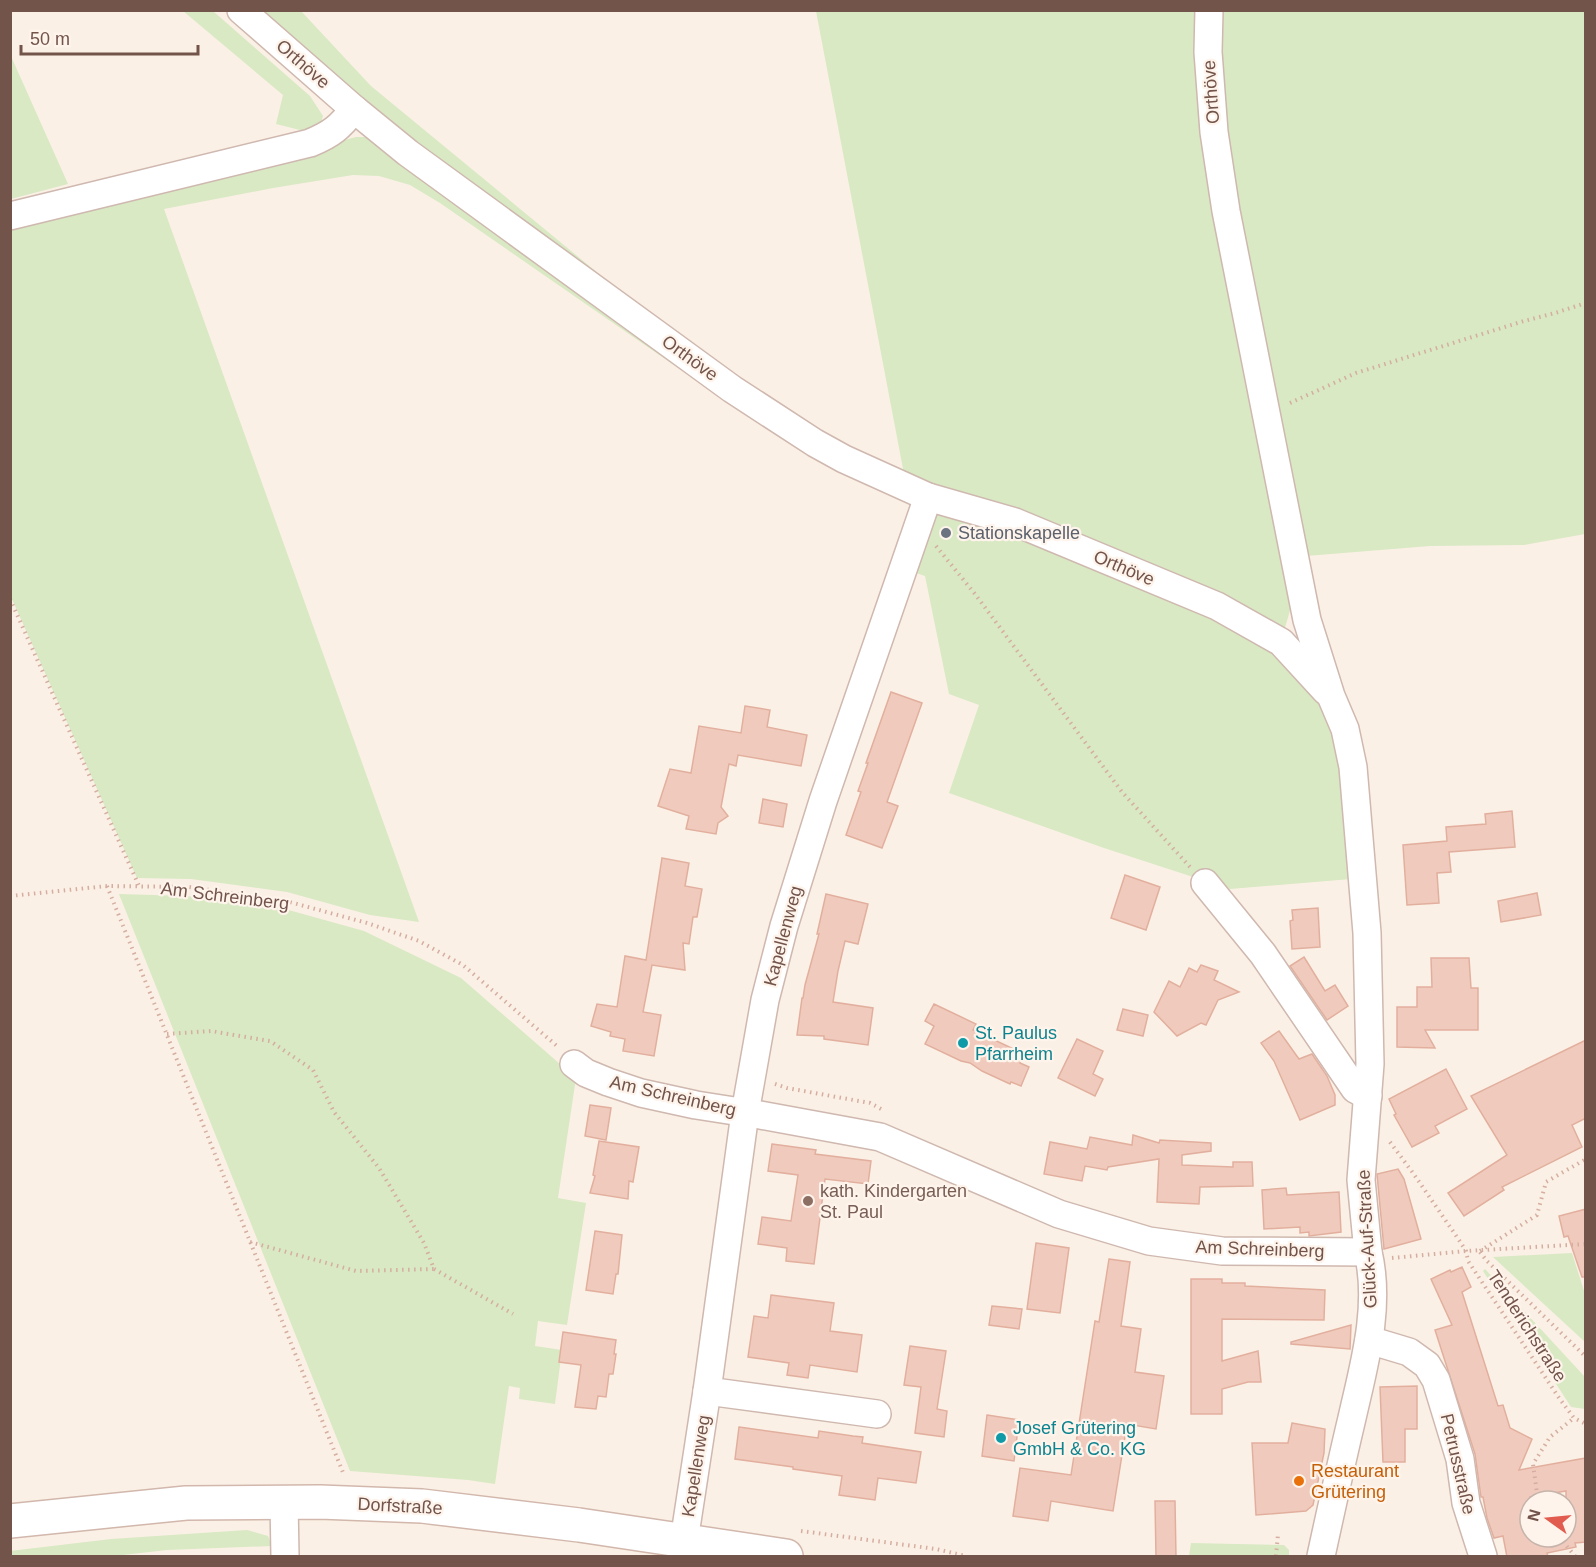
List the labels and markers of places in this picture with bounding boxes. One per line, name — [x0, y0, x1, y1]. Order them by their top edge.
place label: Stationskapelle — [958, 523, 1080, 543]
marker: Stationskapelle — [939, 526, 953, 540]
place label: St. Paulus Pfarrheim — [975, 1023, 1057, 1064]
marker: St. Paulus Pfarrheim — [956, 1036, 970, 1050]
place label: kath. Kindergarten St. Paul — [820, 1181, 967, 1222]
marker: kath. Kindergarten St. Paul — [801, 1194, 815, 1208]
place label: Josef Grütering GmbH & Co. KG — [1013, 1418, 1146, 1459]
marker: Josef Grütering GmbH & Co. KG — [994, 1431, 1008, 1445]
place label: Restaurant Grütering — [1311, 1461, 1399, 1502]
marker: Restaurant Grütering — [1292, 1474, 1306, 1488]

